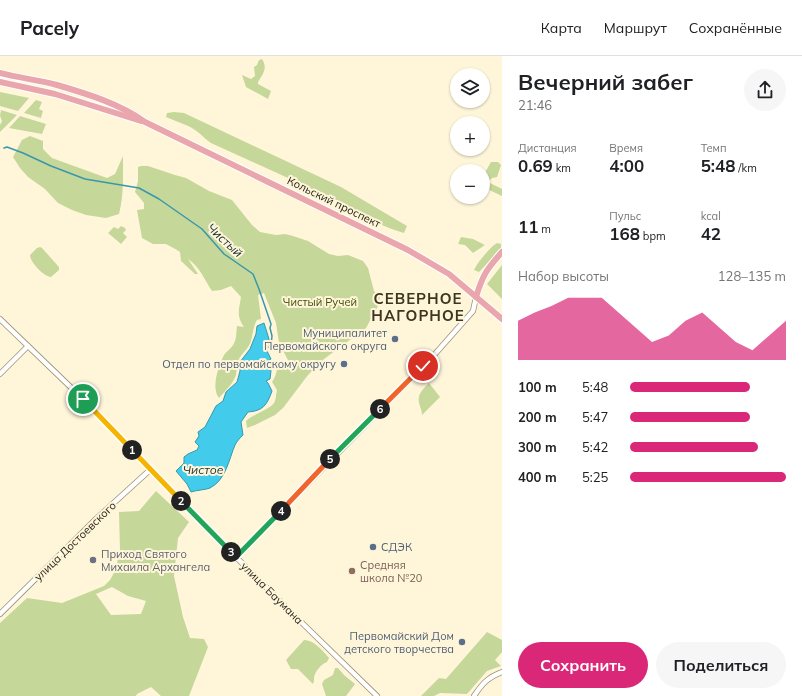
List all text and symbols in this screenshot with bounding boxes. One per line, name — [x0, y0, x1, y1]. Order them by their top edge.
text: Pacely — [20, 16, 79, 40]
text: Карта — [541, 19, 582, 37]
text: Маршрут — [604, 19, 667, 37]
text: Сохранённые — [689, 19, 782, 37]
map controls — [450, 68, 490, 204]
button: layers — [450, 68, 490, 108]
text: Вечерний забег — [518, 68, 693, 96]
button: share — [744, 69, 786, 111]
text: 21:46 — [518, 97, 552, 113]
button: + — [450, 116, 490, 156]
text: Дистанция — [518, 141, 577, 155]
text: Время — [609, 141, 643, 155]
text: Темп — [701, 141, 727, 155]
text: 0.69 — [518, 155, 553, 176]
text: 4:00 — [609, 155, 644, 176]
text: 5:48 — [701, 155, 735, 176]
text: km — [553, 161, 571, 175]
text: /km — [735, 161, 757, 175]
button: − — [450, 164, 490, 204]
street label: Кольский проспект — [285, 173, 383, 231]
text: Пульс — [609, 209, 641, 223]
text: kcal — [701, 209, 721, 223]
text: 11 — [518, 216, 538, 237]
water label: Чистый — [204, 220, 246, 260]
text: m — [538, 222, 551, 236]
text: 168 — [609, 223, 640, 244]
text: 42 — [701, 223, 721, 244]
text: bpm — [640, 229, 666, 243]
text: Набор высоты — [518, 268, 609, 284]
text: 128–135 m — [718, 268, 786, 284]
district label: СЕВЕРНОЕ НАГОРНОЕ — [371, 289, 465, 325]
park label: Чистый Ручей — [283, 295, 357, 309]
place label: Муниципалитет Первомайского округа — [264, 326, 387, 353]
marker: Муниципалитет Первомайского округа — [390, 334, 400, 344]
pin — [406, 349, 440, 383]
icon: check — [412, 355, 434, 377]
place label: Отдел по первомайскому округу — [162, 357, 336, 371]
marker: Отдел по первомайскому округу — [339, 359, 349, 369]
text: 100 m — [518, 379, 557, 395]
text: 5:48 — [582, 379, 608, 395]
pin — [66, 382, 100, 416]
icon: arrive — [72, 388, 94, 410]
pin: 6 — [370, 399, 390, 419]
text: 6 — [377, 402, 383, 416]
text: 200 m — [518, 409, 557, 425]
text: 5:47 — [582, 409, 608, 425]
text: 300 m — [518, 439, 557, 455]
text: 5:42 — [582, 439, 608, 455]
pin: 1 — [122, 440, 142, 460]
text: 1 — [129, 443, 135, 457]
pin: 5 — [320, 449, 340, 469]
text: 5 — [327, 452, 333, 466]
water label: Чистое — [183, 462, 224, 477]
text: 400 m — [518, 469, 557, 485]
text: 5:25 — [582, 469, 608, 485]
pin: 2 — [171, 491, 191, 511]
text: 2 — [178, 494, 184, 508]
street label: улица Достоевского — [31, 498, 119, 584]
pin: 4 — [271, 501, 291, 521]
text: 4 — [278, 504, 284, 518]
place label: СДЭК — [381, 540, 413, 554]
pin: 3 — [221, 542, 241, 562]
marker: СДЭК — [368, 542, 378, 552]
text: 3 — [228, 545, 234, 559]
place label: Приход Святого Михаила Архангела — [101, 547, 210, 574]
marker: Приход Святого Михаила Архангела — [88, 555, 98, 565]
place label: Средняя школа №20 — [360, 558, 423, 585]
street label: улица Баумана — [238, 559, 306, 627]
marker: Средняя школа №20 — [347, 566, 357, 576]
place label: Первомайский Дом детского творчества — [344, 629, 454, 656]
marker: Первомайский Дом детского творчества — [457, 637, 467, 647]
button: Сохранить — [518, 642, 648, 688]
button: Поделиться — [656, 642, 786, 688]

